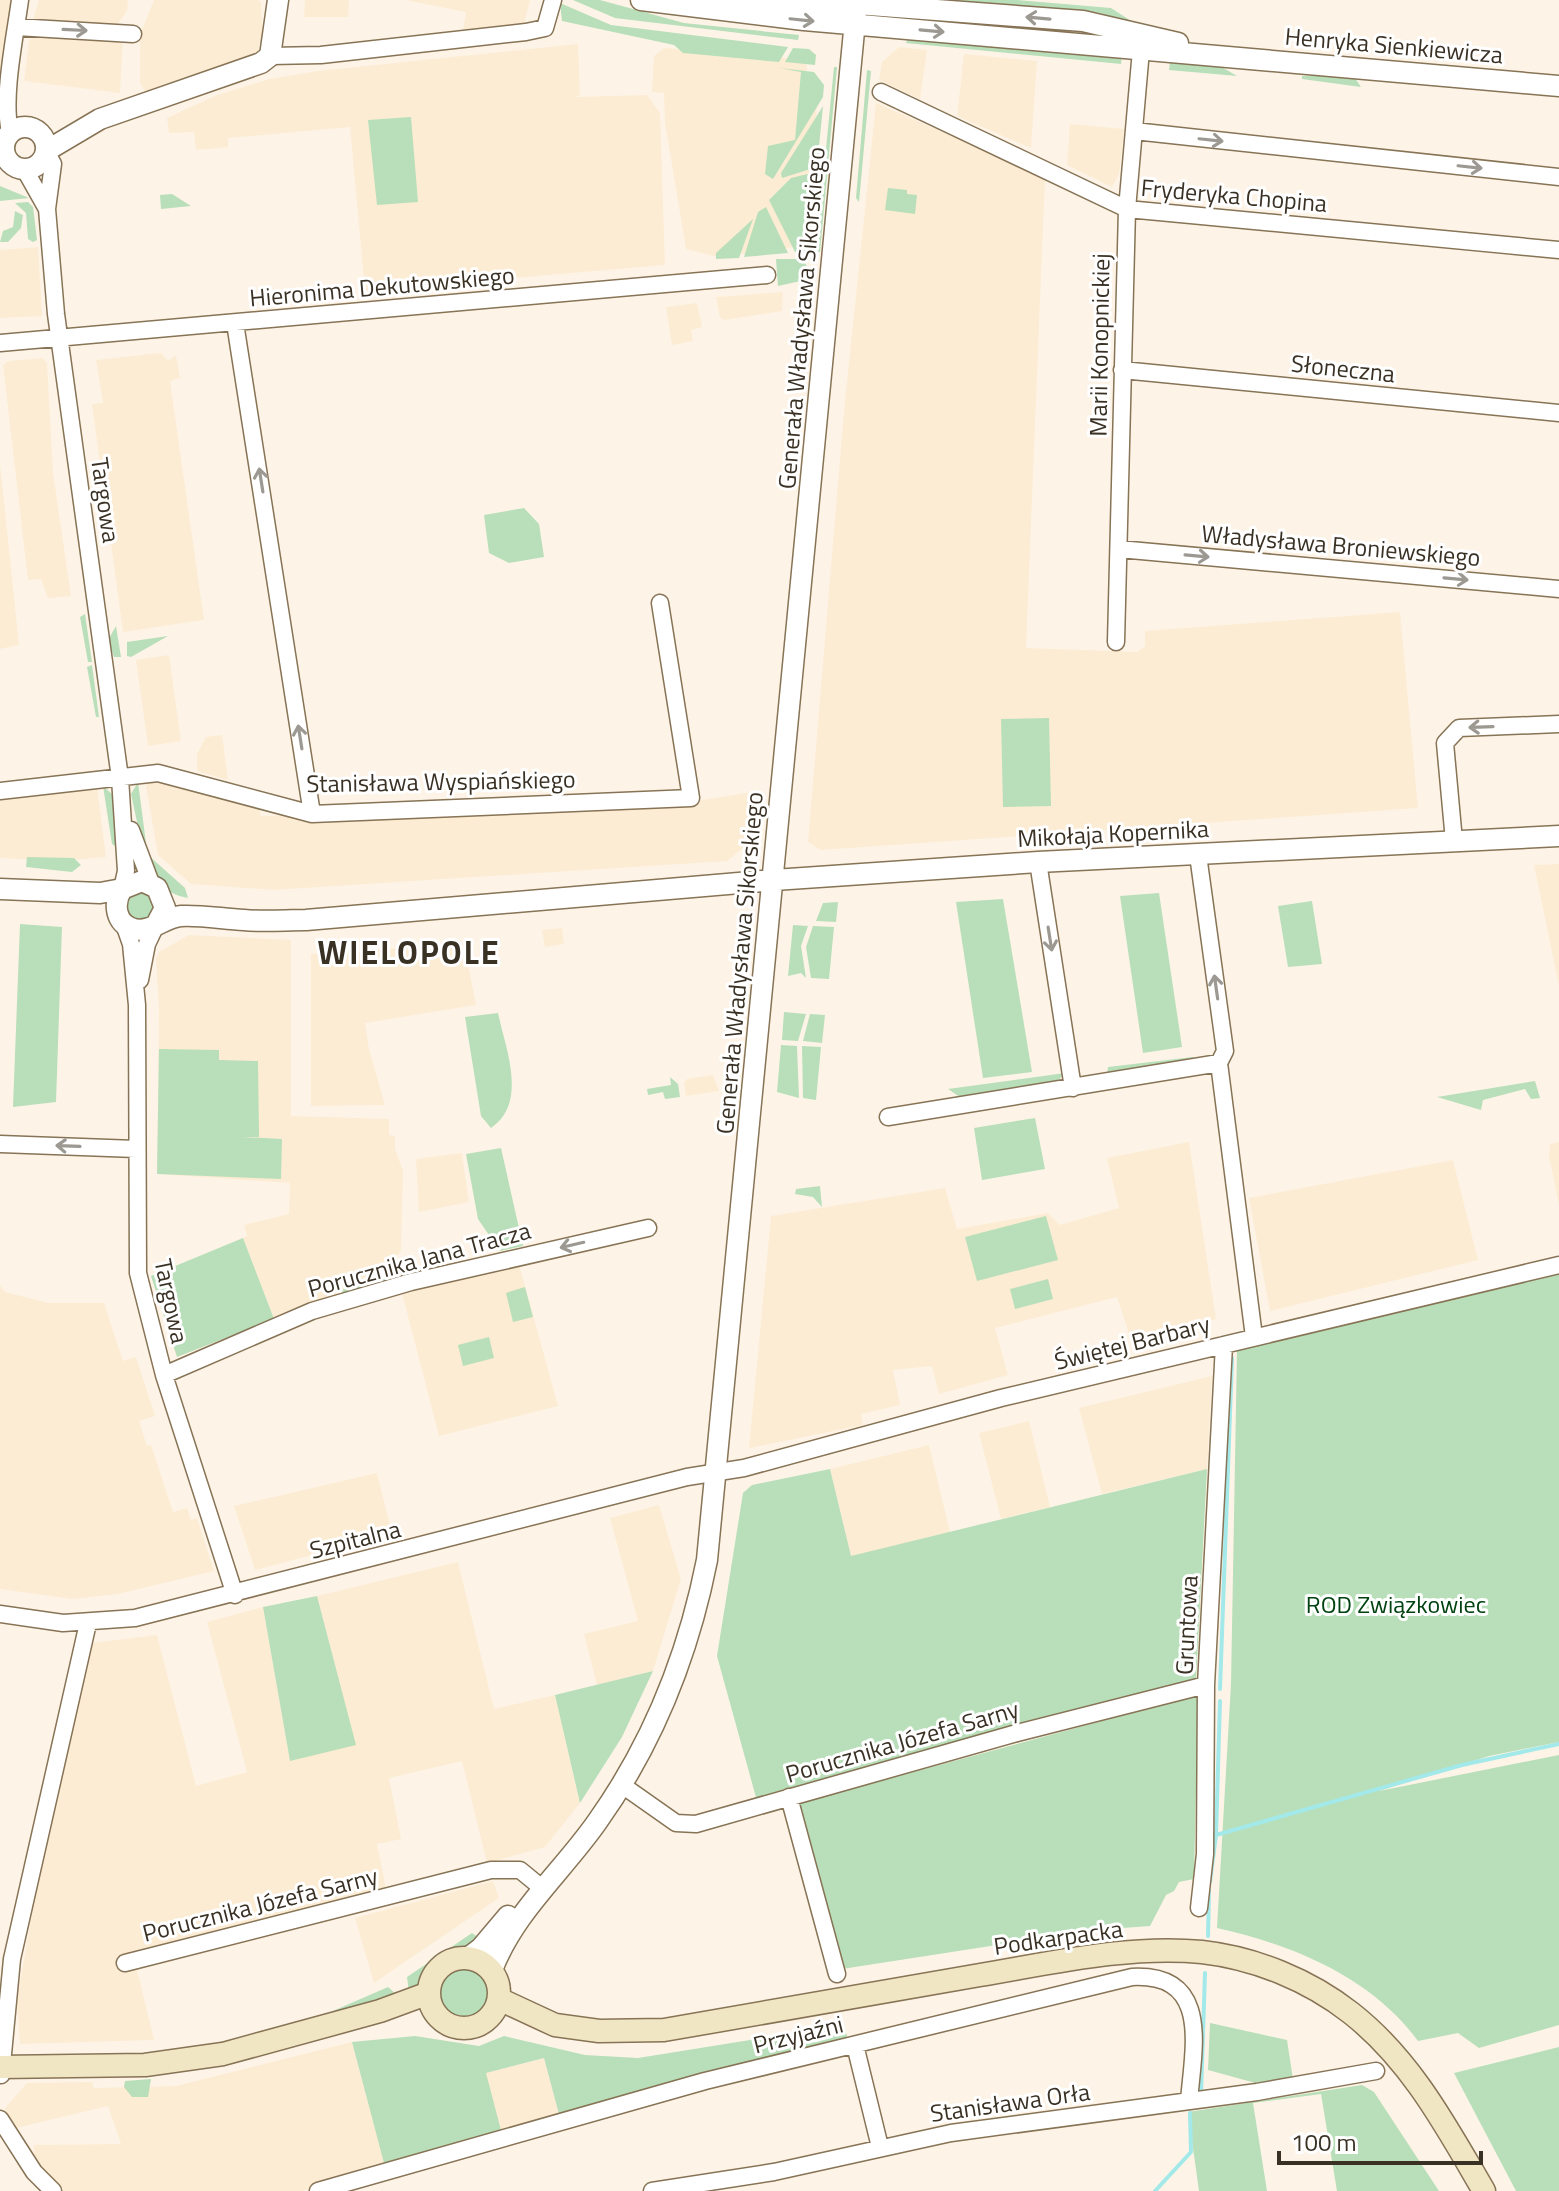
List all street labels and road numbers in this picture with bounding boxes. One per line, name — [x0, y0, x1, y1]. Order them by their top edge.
street label: Henryka Sienkiewicza — [1284, 18, 1504, 72]
street label: Generała Władysława Sikorskiego — [768, 145, 834, 491]
street label: Fryderyka Chopina — [1139, 169, 1329, 221]
street label: Marii Konopnickiej — [1079, 253, 1119, 437]
street label: Hieronima Dekutowskiego — [248, 256, 516, 316]
street label: Słoneczna — [1289, 345, 1397, 391]
street label: Targowa — [82, 455, 130, 545]
street label: Władysława Broniewskiego — [1200, 515, 1482, 575]
street label: Stanisława Wyspiańskiego — [306, 761, 576, 801]
street label: Generała Władysława Sikorskiego — [706, 790, 772, 1136]
street label: Mikołaja Kopernika — [1016, 810, 1210, 856]
street label: Porucznika Jana Tracza — [303, 1212, 535, 1306]
street label: Targowa — [145, 1255, 199, 1347]
street label: Świętej Barbary — [1050, 1305, 1214, 1379]
street label: Szpitalna — [306, 1510, 404, 1568]
street label: Gruntowa — [1165, 1574, 1207, 1676]
street label: Porucznika Józefa Sarny — [781, 1690, 1023, 1792]
street label: Porucznika Józefa Sarny — [139, 1857, 382, 1951]
street label: Podkarpacka — [991, 1910, 1125, 1964]
street label: Przyjaźni — [749, 2005, 847, 2063]
street label: Stanisława Orła — [928, 2073, 1092, 2131]

